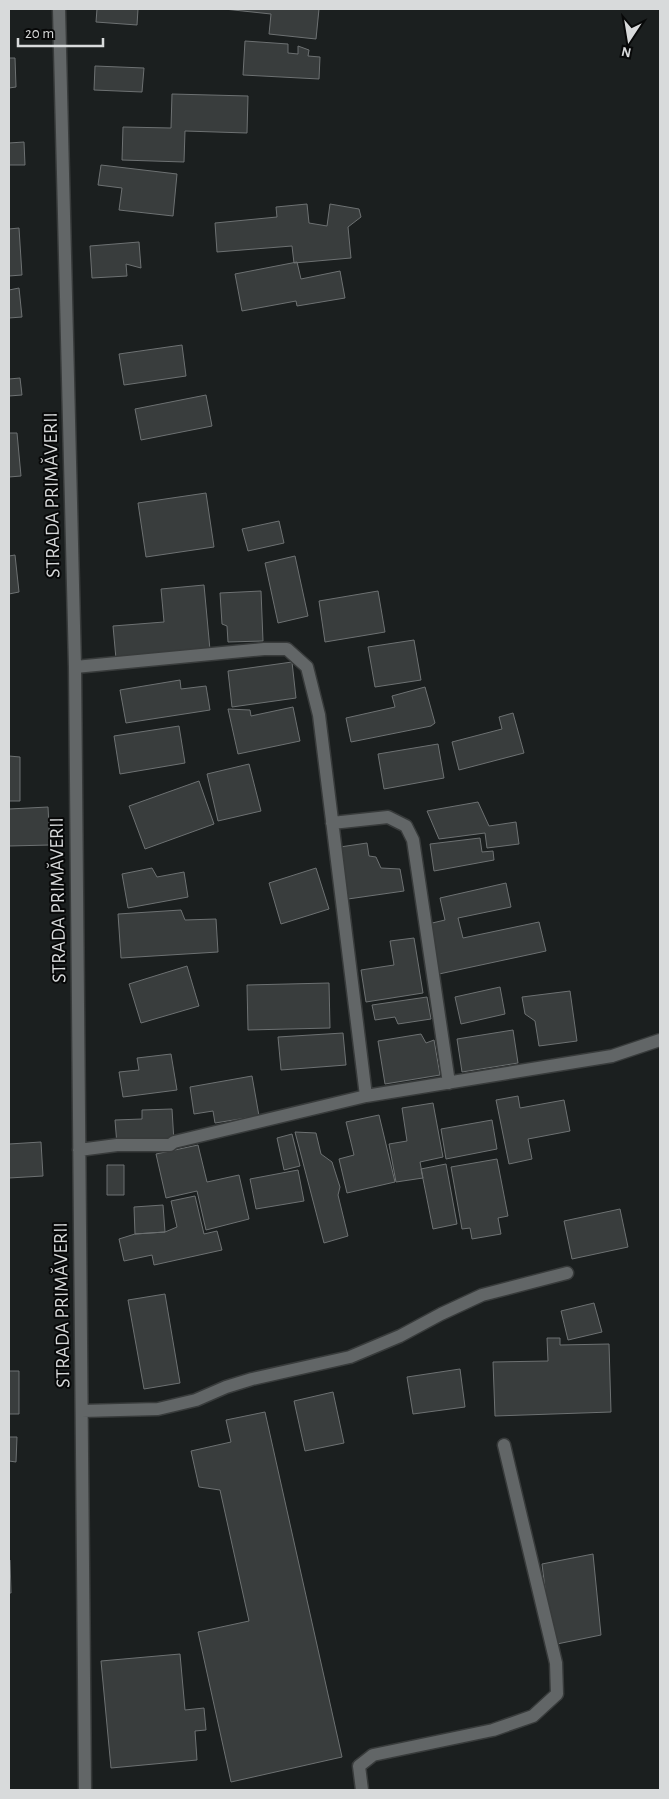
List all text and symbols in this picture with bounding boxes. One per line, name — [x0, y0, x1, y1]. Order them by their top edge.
scale bar — [18, 15, 102, 47]
north arrow — [604, 15, 654, 65]
text: 20 m — [25, 26, 54, 41]
text: N — [620, 44, 633, 60]
street label: STRADA PRIMĂVERII — [40, 412, 63, 578]
street label: STRADA PRIMĂVERII — [46, 817, 69, 983]
street label: STRADA PRIMĂVERII — [50, 1222, 73, 1388]

